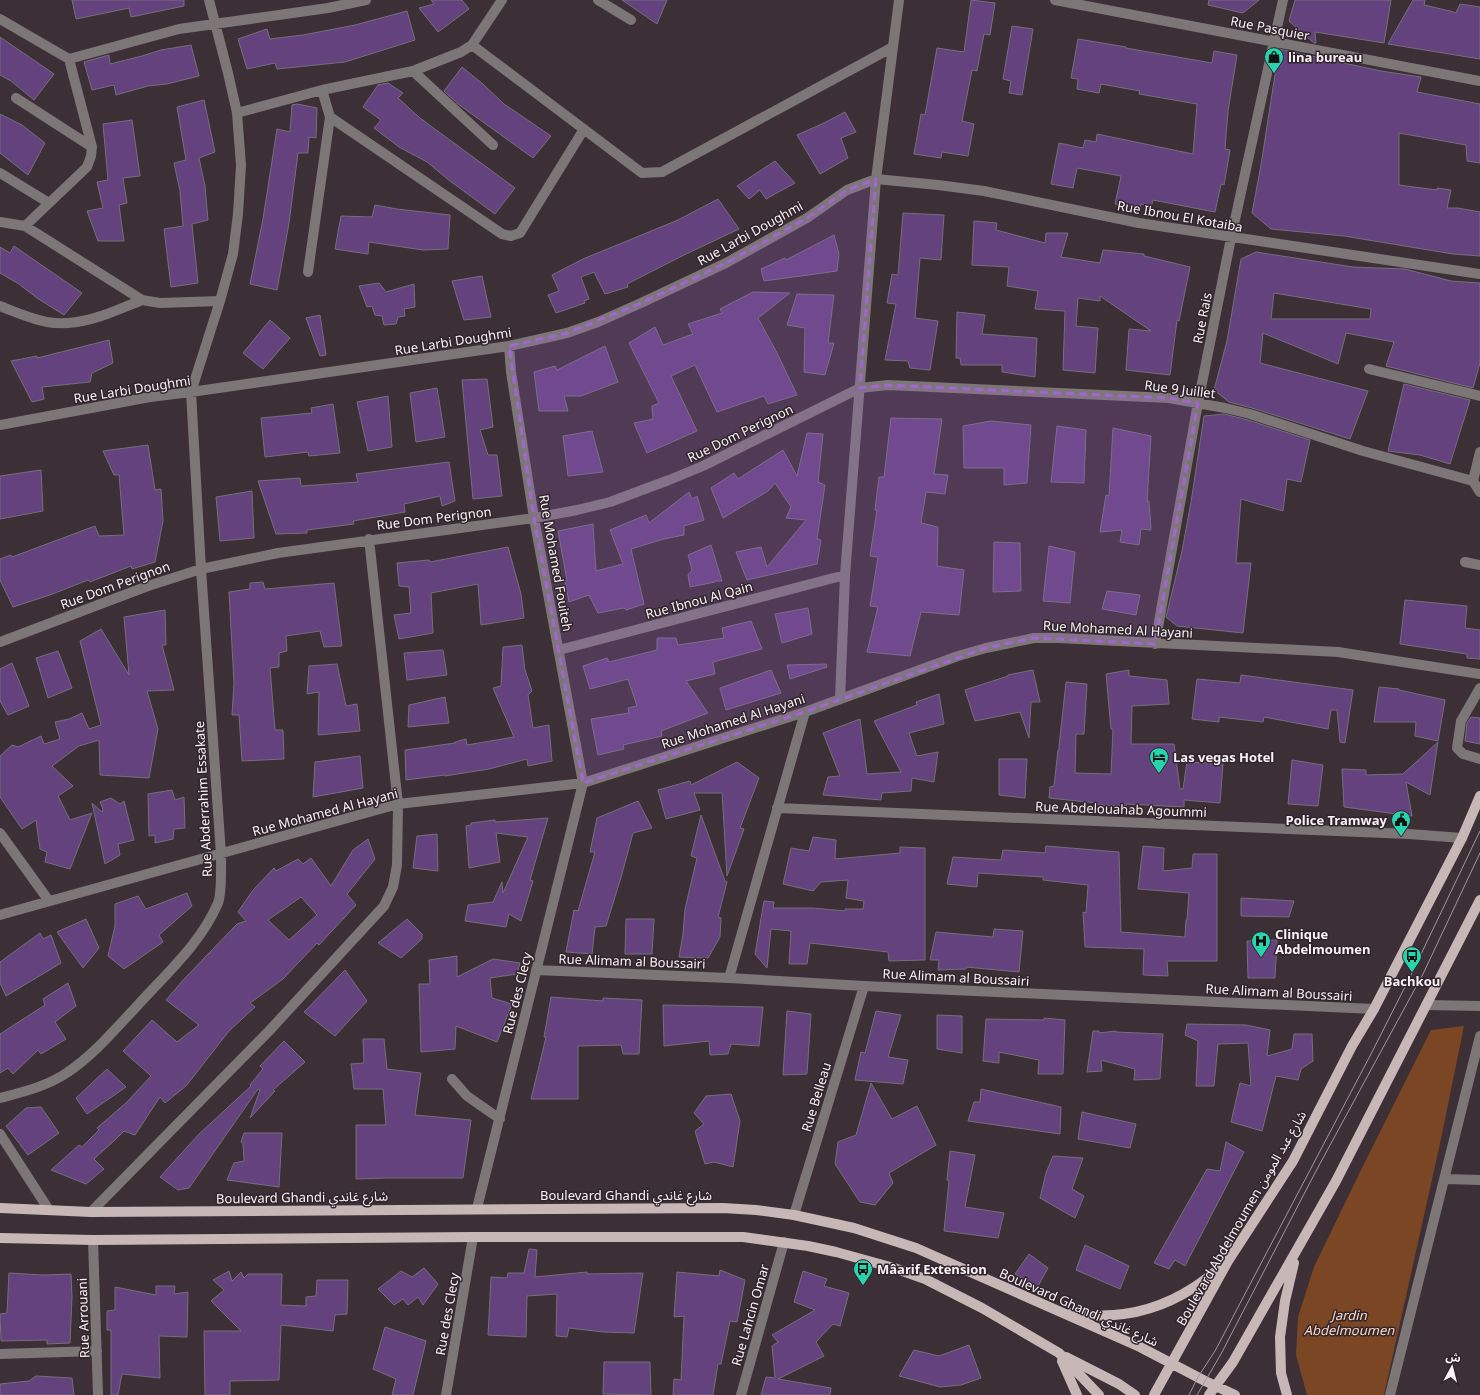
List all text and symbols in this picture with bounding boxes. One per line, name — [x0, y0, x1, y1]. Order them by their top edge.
street label: Rue Pasquier — [1228, 8, 1313, 51]
place label: lina bureau — [1288, 44, 1362, 72]
shop icon: lina bureau — [1263, 46, 1285, 74]
street label: Rue Ibnou El Kotaiba — [1115, 192, 1245, 242]
street label: Rue Larbi Doughmi — [692, 193, 809, 275]
street label: Rue Rais — [1184, 290, 1222, 346]
street label: Rue Larbi Doughmi — [393, 319, 514, 365]
street label: Rue Larbi Doughmi — [72, 367, 193, 413]
street label: Rue 9 Juillet — [1143, 372, 1217, 408]
street label: Rue Dom Perignon — [682, 396, 799, 472]
street label: Rue Mohamed Fouiteh — [529, 492, 581, 634]
street label: Rue Dom Perignon — [375, 498, 493, 540]
street label: Rue Dom Perignon — [56, 553, 174, 619]
street label: Rue Ibnou Al Qain — [642, 573, 756, 629]
street label: Rue Mohamed Al Hayani — [1042, 612, 1194, 648]
street label: Rue Mohamed Al Hayani — [658, 685, 809, 758]
street label: Rue Abderrahim Essakate — [186, 720, 222, 878]
place label: Las vegas Hotel — [1173, 744, 1274, 772]
hotel icon: Las vegas Hotel — [1148, 746, 1170, 774]
street label: Rue Mohamed Al Hayani — [249, 780, 401, 846]
street label: Rue Abdelouahab Agoummi — [1035, 793, 1207, 827]
place label: Police Tramway — [1286, 807, 1388, 835]
public building icon: Police Tramway — [1390, 809, 1412, 837]
place label: Clinique Abdelmoumen — [1275, 921, 1370, 964]
hospital icon: Clinique Abdelmoumen — [1250, 930, 1272, 958]
street label: Rue Alimam al Boussairi — [558, 945, 706, 979]
bus stop icon: Bachkou — [1401, 945, 1423, 973]
street label: Rue des Clecy — [494, 949, 542, 1037]
street label: Rue Alimam al Boussairi — [882, 960, 1030, 996]
place label: Bachkou — [1384, 968, 1440, 996]
street label: Rue Alimam al Boussairi — [1205, 975, 1353, 1011]
street label: Rue Belleau — [793, 1059, 841, 1136]
street label: Boulevard Abdelmoumen شارع عبد المومن — [1168, 1105, 1315, 1332]
street label: Boulevard Ghandi شارع غاندي — [540, 1182, 712, 1210]
street label: Boulevard Ghandi شارع غاندي — [216, 1183, 388, 1213]
place label: Mâarif Extension — [877, 1256, 987, 1284]
bus stop icon: Mâarif Extension — [852, 1258, 874, 1286]
street label: Rue Lahcin Omar — [723, 1260, 779, 1370]
street label: Boulevard Ghandi شارع غاندي — [994, 1260, 1163, 1356]
street label: Rue des Clecy — [427, 1270, 469, 1358]
street label: Rue Arrouani — [69, 1277, 99, 1359]
park label: Jardin Abdelmoumen — [1304, 1302, 1395, 1345]
text: ش — [1444, 1345, 1462, 1370]
north arrow — [1432, 1347, 1472, 1387]

